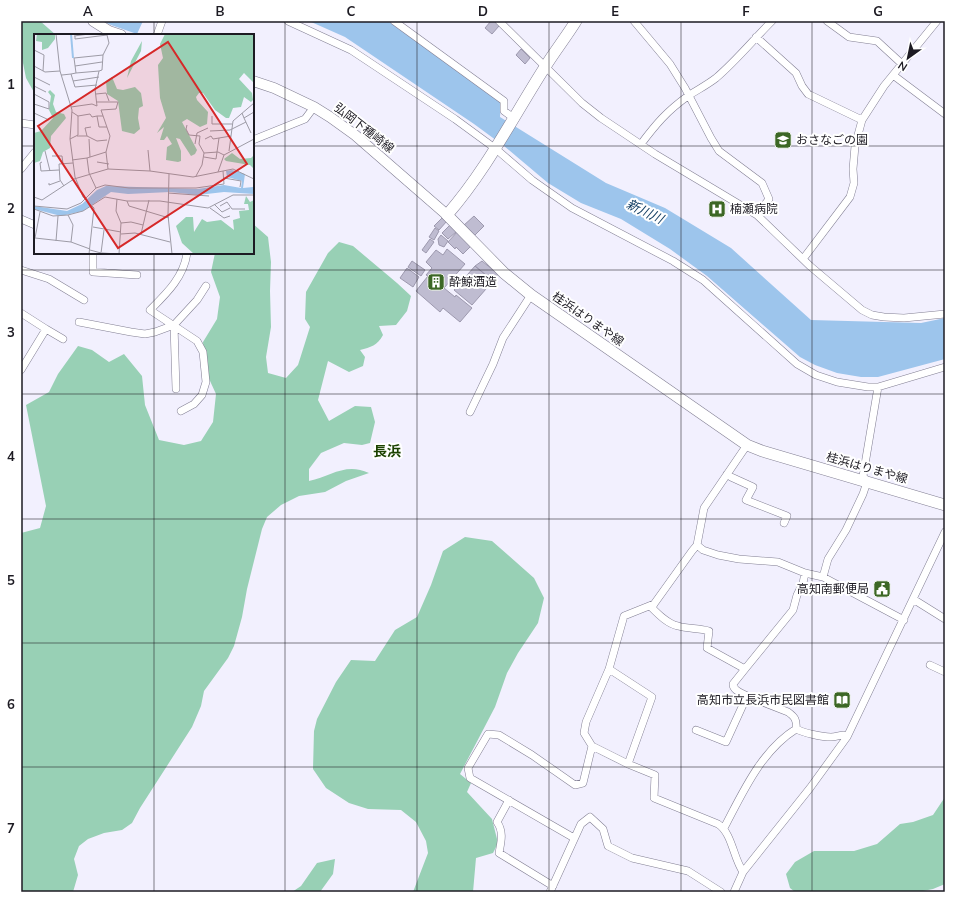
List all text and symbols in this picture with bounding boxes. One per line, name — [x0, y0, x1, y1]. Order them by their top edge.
text: A — [83, 3, 93, 19]
text: B — [216, 3, 225, 19]
text: C — [347, 3, 356, 19]
text: D — [478, 3, 488, 19]
text: E — [611, 3, 619, 19]
text: F — [742, 3, 750, 19]
text: G — [873, 3, 883, 19]
inset map — [34, 34, 254, 254]
north arrow — [888, 38, 928, 78]
text: N — [895, 58, 910, 75]
text: 1 — [7, 76, 15, 92]
street label: 弘岡下種崎線 — [331, 100, 397, 156]
school or university icon: おさなごの園 — [773, 130, 793, 150]
place label: おさなごの園 — [796, 132, 868, 147]
water label: 新川川 — [624, 195, 668, 228]
hospital icon: 楠瀬病院 — [707, 199, 727, 219]
text: 2 — [7, 200, 15, 216]
place label: 楠瀬病院 — [730, 201, 778, 216]
building icon: 酔鯨酒造 — [426, 272, 446, 292]
place label: 酔鯨酒造 — [449, 274, 497, 289]
street label: 桂浜はりまや線 — [550, 288, 627, 349]
text: 3 — [7, 324, 15, 340]
district label: 長浜 — [373, 442, 401, 460]
text: 4 — [7, 448, 15, 464]
street label: 桂浜はりまや線 — [825, 449, 910, 486]
text: 5 — [7, 572, 15, 588]
public building icon: 高知南郵便局 — [872, 579, 892, 599]
place label: 高知南郵便局 — [797, 581, 869, 596]
library icon: 高知市立長浜市民図書館 — [832, 690, 852, 710]
place label: 高知市立長浜市民図書館 — [697, 692, 829, 707]
text: 6 — [7, 696, 15, 712]
text: 7 — [7, 820, 15, 836]

